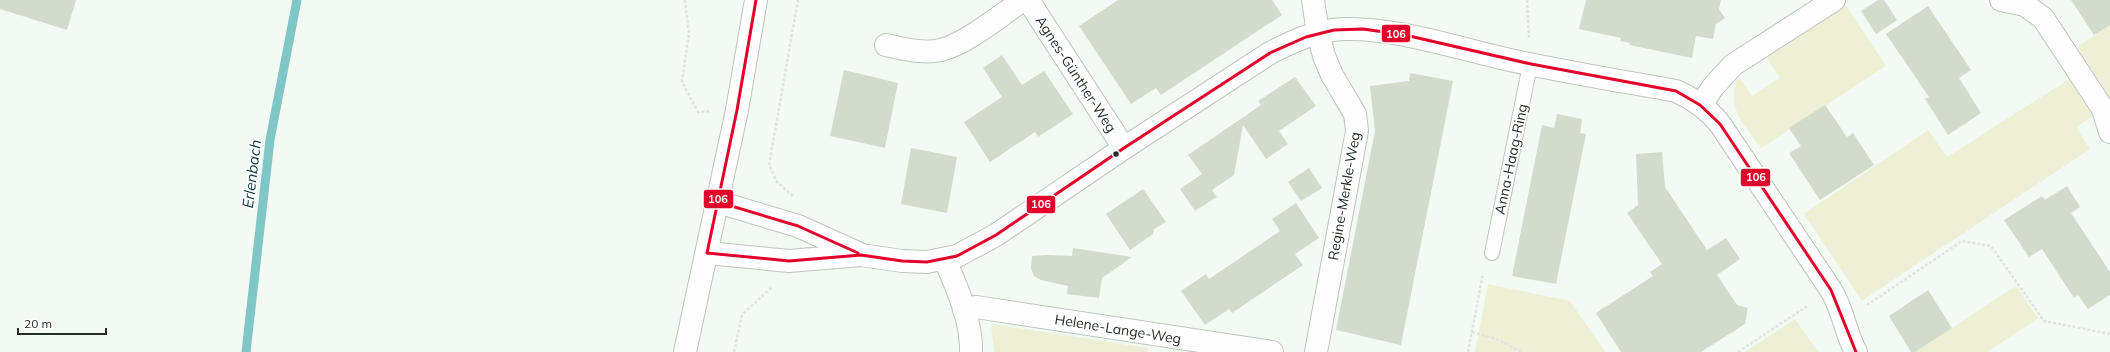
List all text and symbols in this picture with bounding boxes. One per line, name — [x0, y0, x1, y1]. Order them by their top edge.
street label: Agnes-Günther-Weg — [1032, 12, 1120, 136]
line badge: 106 — [1381, 24, 1411, 43]
text: 106 — [1386, 27, 1406, 41]
street label: Anna-Haag-Ring — [1490, 102, 1532, 216]
street label: Regine-Merkle-Weg — [1324, 130, 1364, 262]
water label: Erlenbach — [238, 138, 265, 209]
unlabelled marker — [1111, 149, 1121, 159]
line badge: 106 — [1740, 168, 1771, 187]
text: 106 — [1746, 170, 1766, 184]
line badge: 106 — [703, 189, 734, 209]
text: 106 — [708, 192, 728, 206]
line badge: 106 — [1026, 195, 1056, 214]
text: 106 — [1031, 197, 1051, 211]
scale bar — [18, 310, 106, 336]
street label: Helene-Lange-Weg — [1053, 310, 1183, 348]
text: 20 m — [24, 316, 52, 331]

